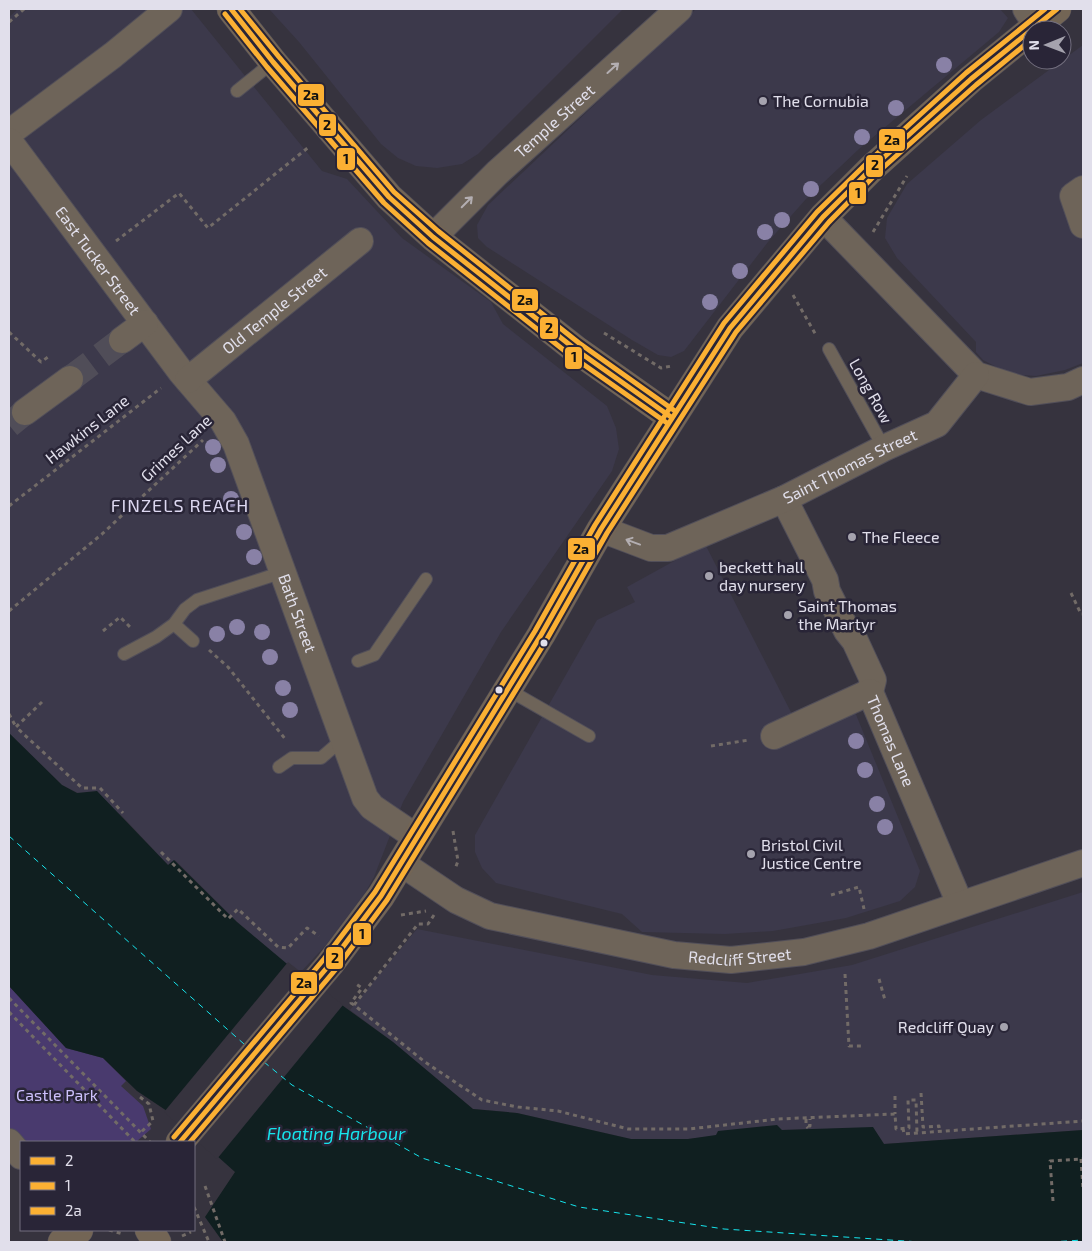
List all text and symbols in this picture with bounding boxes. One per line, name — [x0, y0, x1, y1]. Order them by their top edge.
north arrow — [1022, 20, 1072, 70]
text: N — [1025, 40, 1042, 50]
one-way arrow — [606, 63, 619, 74]
street label: Temple Street — [510, 80, 598, 162]
line badge: 2a — [297, 83, 325, 107]
text: 2a — [303, 86, 319, 103]
place label: The Cornubia — [773, 91, 869, 110]
marker: The Cornubia — [757, 95, 769, 107]
line badge: 2 — [318, 113, 337, 137]
text: 2 — [323, 116, 331, 133]
line badge: 2a — [878, 128, 906, 152]
text: 2a — [884, 131, 900, 148]
line badge: 1 — [336, 147, 356, 171]
text: 1 — [343, 150, 349, 167]
line badge: 2 — [865, 154, 884, 178]
text: 2 — [871, 156, 879, 173]
line badge: 1 — [848, 181, 867, 205]
text: 1 — [855, 184, 861, 201]
one-way arrow — [461, 196, 474, 208]
street label: East Tucker Street — [52, 202, 145, 318]
street label: Old Temple Street — [218, 262, 330, 358]
line badge: 2a — [511, 288, 539, 312]
text: 2a — [517, 291, 533, 308]
line badge: 2 — [539, 316, 559, 340]
text: 2 — [545, 319, 553, 336]
line badge: 1 — [564, 346, 583, 370]
text: 1 — [571, 348, 577, 365]
street label: Long Row — [846, 355, 897, 426]
street label: Hawkins Lane — [41, 390, 132, 467]
street label: Grimes Lane — [136, 410, 215, 485]
street label: Saint Thomas Street — [779, 424, 919, 507]
district label: FINZELS REACH — [111, 494, 249, 516]
place label: The Fleece — [862, 527, 940, 546]
marker: The Fleece — [846, 531, 858, 543]
line badge: 2a — [567, 537, 596, 561]
one-way arrow — [626, 537, 642, 546]
text: 2a — [573, 540, 589, 557]
place label: beckett hall day nursery — [719, 557, 806, 594]
marker: beckett hall day nursery — [703, 570, 715, 582]
street label: Bath Street — [275, 571, 321, 655]
place label: Saint Thomas the Martyr — [798, 596, 897, 633]
marker: Saint Thomas the Martyr — [782, 609, 794, 621]
unlabelled marker — [539, 638, 549, 648]
unlabelled marker — [494, 685, 504, 695]
street label: Thomas Lane — [864, 692, 919, 789]
place label: Bristol Civil Justice Centre — [761, 835, 862, 872]
marker: Bristol Civil Justice Centre — [745, 848, 757, 860]
line badge: 1 — [352, 922, 372, 946]
text: 1 — [359, 925, 365, 942]
street label: Redcliff Street — [687, 943, 792, 969]
line badge: 2 — [325, 946, 344, 970]
text: 2 — [331, 949, 339, 966]
line badge: 2a — [290, 971, 318, 995]
text: 2a — [296, 974, 312, 991]
place label: Redcliff Quay — [898, 1017, 995, 1037]
marker: Redcliff Quay — [998, 1021, 1010, 1033]
park label: Castle Park — [16, 1085, 98, 1104]
water label: Floating Harbour — [267, 1122, 406, 1144]
legend — [20, 1141, 195, 1231]
text: 2 — [65, 1151, 73, 1169]
text: 1 — [65, 1176, 71, 1194]
text: 2a — [65, 1201, 82, 1219]

